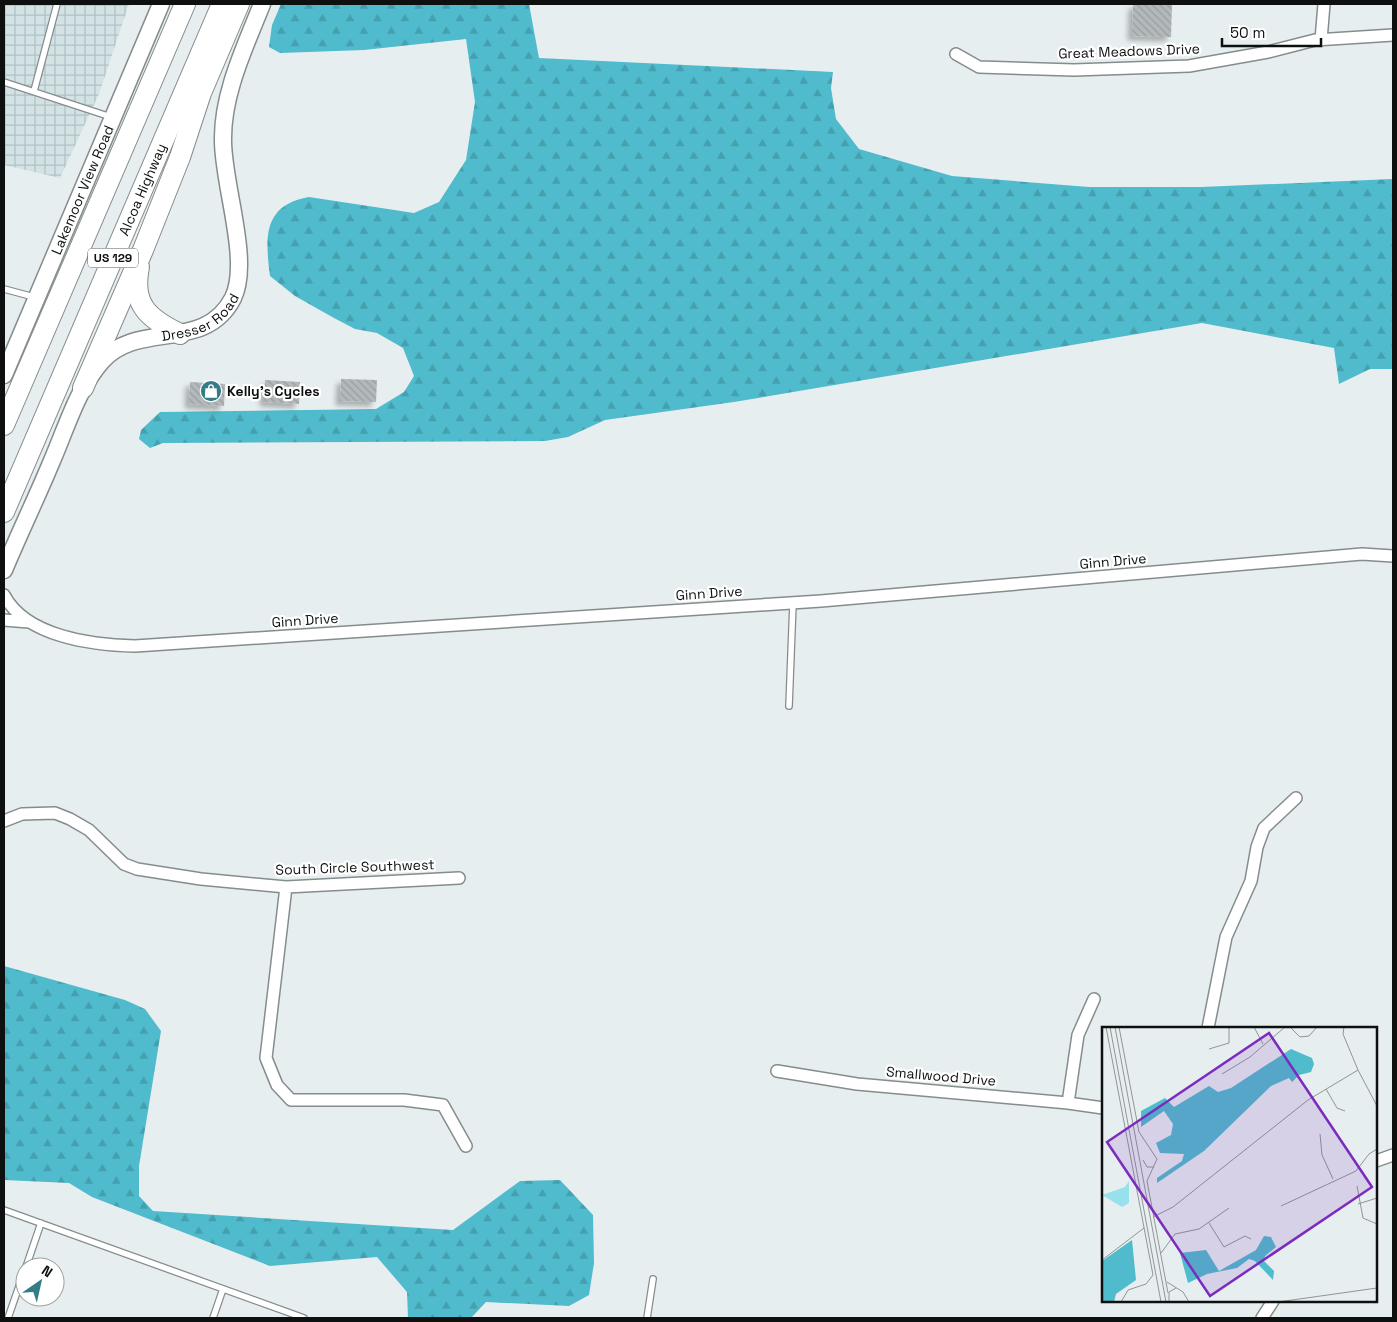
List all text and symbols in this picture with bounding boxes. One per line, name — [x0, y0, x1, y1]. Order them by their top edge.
scale bar — [1222, 15, 1321, 47]
text: 50 m — [1230, 23, 1265, 42]
street label: Great Meadows Drive — [1058, 40, 1200, 62]
street label: Lakemoor View Road — [47, 122, 118, 257]
street label: Alcoa Highway — [115, 141, 170, 238]
road number: US 129 — [88, 248, 138, 268]
street label: Dresser Road — [160, 290, 243, 345]
shop icon: Kelly's Cycles — [199, 379, 223, 403]
place label: Kelly's Cycles — [227, 382, 320, 400]
street label: Ginn Drive — [1079, 549, 1147, 573]
street label: Ginn Drive — [675, 582, 743, 604]
street label: Ginn Drive — [271, 609, 339, 631]
street label: South Circle Southwest — [275, 855, 435, 879]
inset map — [1102, 1027, 1377, 1302]
street label: Smallwood Drive — [885, 1062, 997, 1090]
north arrow — [15, 1257, 65, 1307]
text: N — [38, 1261, 56, 1281]

